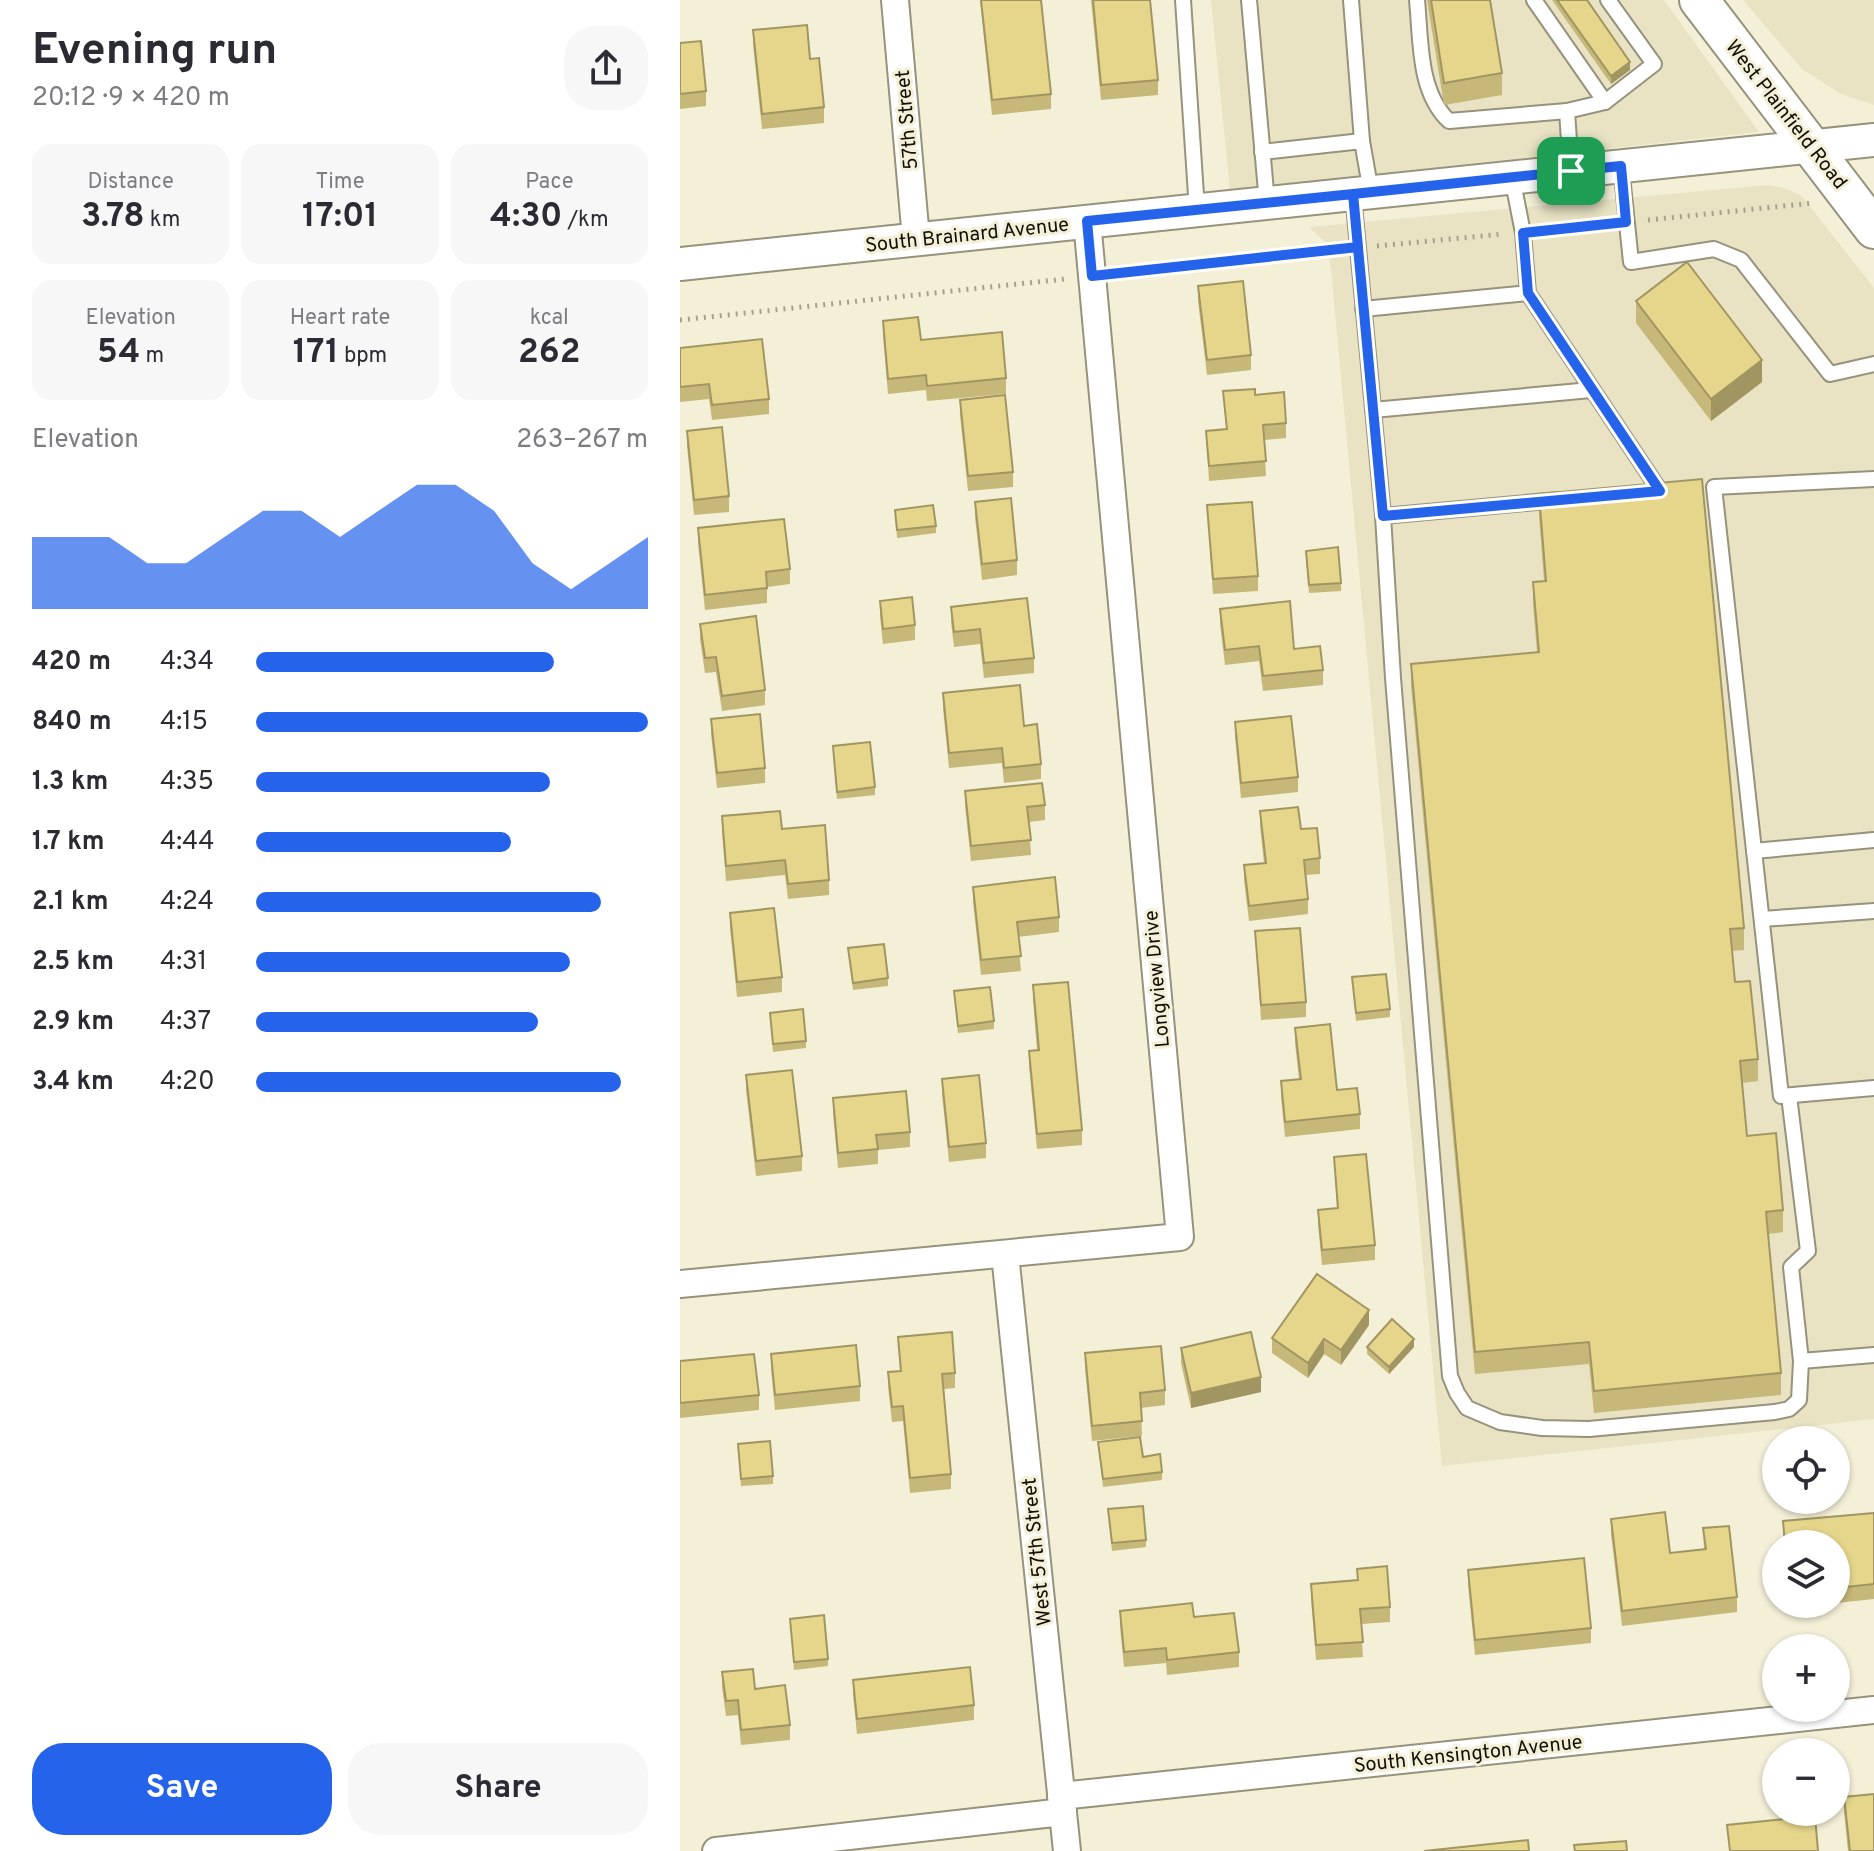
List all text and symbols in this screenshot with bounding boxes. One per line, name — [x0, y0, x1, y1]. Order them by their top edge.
text: Evening run — [32, 24, 277, 80]
button: share — [564, 26, 648, 110]
street label: West Plainfield Road — [1719, 35, 1852, 195]
street label: 57th Street — [891, 69, 925, 171]
text: 20:12 · 9 × 420 m — [32, 82, 230, 115]
pin — [1537, 137, 1605, 205]
icon: arrive — [1549, 149, 1593, 193]
text: Distance — [87, 169, 174, 196]
text: Time — [315, 169, 365, 196]
text: Pace — [525, 169, 573, 196]
text: 3.78 — [81, 196, 145, 239]
text: 17:01 — [302, 196, 378, 239]
text: 4:30 — [490, 196, 562, 239]
text: km — [145, 207, 180, 234]
text: /km — [562, 207, 609, 234]
street label: South Brainard Avenue — [864, 212, 1070, 260]
text: Elevation — [85, 305, 176, 332]
text: Heart rate — [290, 305, 390, 332]
text: kcal — [530, 305, 569, 332]
text: 54 — [97, 332, 140, 375]
text: 171 — [293, 332, 339, 375]
text: 262 — [518, 332, 581, 375]
text: m — [140, 343, 164, 370]
text: bpm — [339, 343, 387, 370]
text: Elevation — [32, 424, 139, 457]
text: 263–267 m — [516, 424, 648, 457]
text: 420 m — [32, 646, 111, 679]
text: 4:34 — [160, 646, 214, 679]
text: 840 m — [32, 706, 111, 739]
text: 4:15 — [160, 706, 208, 739]
text: 1.3 km — [32, 766, 108, 799]
text: 4:35 — [160, 766, 214, 799]
text: 1.7 km — [32, 826, 105, 859]
text: 4:44 — [160, 826, 214, 859]
text: 2.1 km — [32, 886, 108, 919]
text: 4:24 — [160, 886, 214, 919]
street label: Longview Drive — [1139, 909, 1177, 1048]
text: 2.5 km — [32, 946, 114, 979]
text: 4:31 — [160, 946, 207, 979]
text: 2.9 km — [32, 1006, 114, 1039]
text: 4:37 — [160, 1006, 211, 1039]
text: 3.4 km — [32, 1066, 114, 1099]
text: 4:20 — [160, 1066, 215, 1099]
map controls — [1762, 1426, 1850, 1826]
button: locate — [1762, 1426, 1850, 1514]
street label: West 57th Street — [1017, 1477, 1059, 1627]
button: layers — [1762, 1530, 1850, 1618]
button: + — [1762, 1634, 1850, 1722]
street label: South Kensington Avenue — [1353, 1730, 1584, 1780]
button: − — [1762, 1738, 1850, 1826]
button: Save — [32, 1743, 332, 1835]
button: Share — [348, 1743, 648, 1835]

